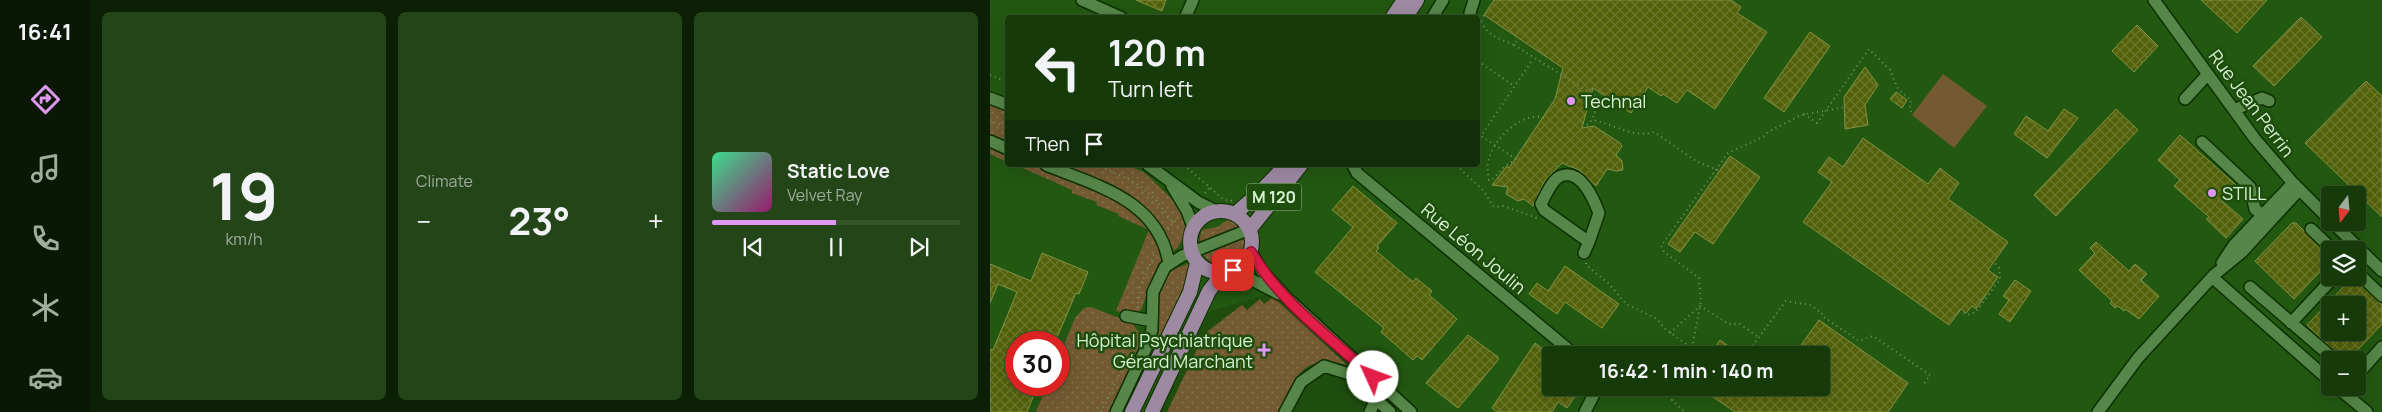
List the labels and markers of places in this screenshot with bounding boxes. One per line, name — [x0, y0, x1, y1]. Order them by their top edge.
place label: Technal — [1581, 89, 1646, 113]
marker: Technal — [1565, 95, 1577, 107]
place label: STILL — [2222, 181, 2266, 205]
marker: STILL — [2206, 187, 2218, 199]
pin — [1212, 249, 1254, 291]
place label: Hôpital Psychiatrique Gérard Marchant — [1076, 328, 1253, 373]
marker: Hôpital Psychiatrique Gérard Marchant — [1257, 343, 1271, 357]

